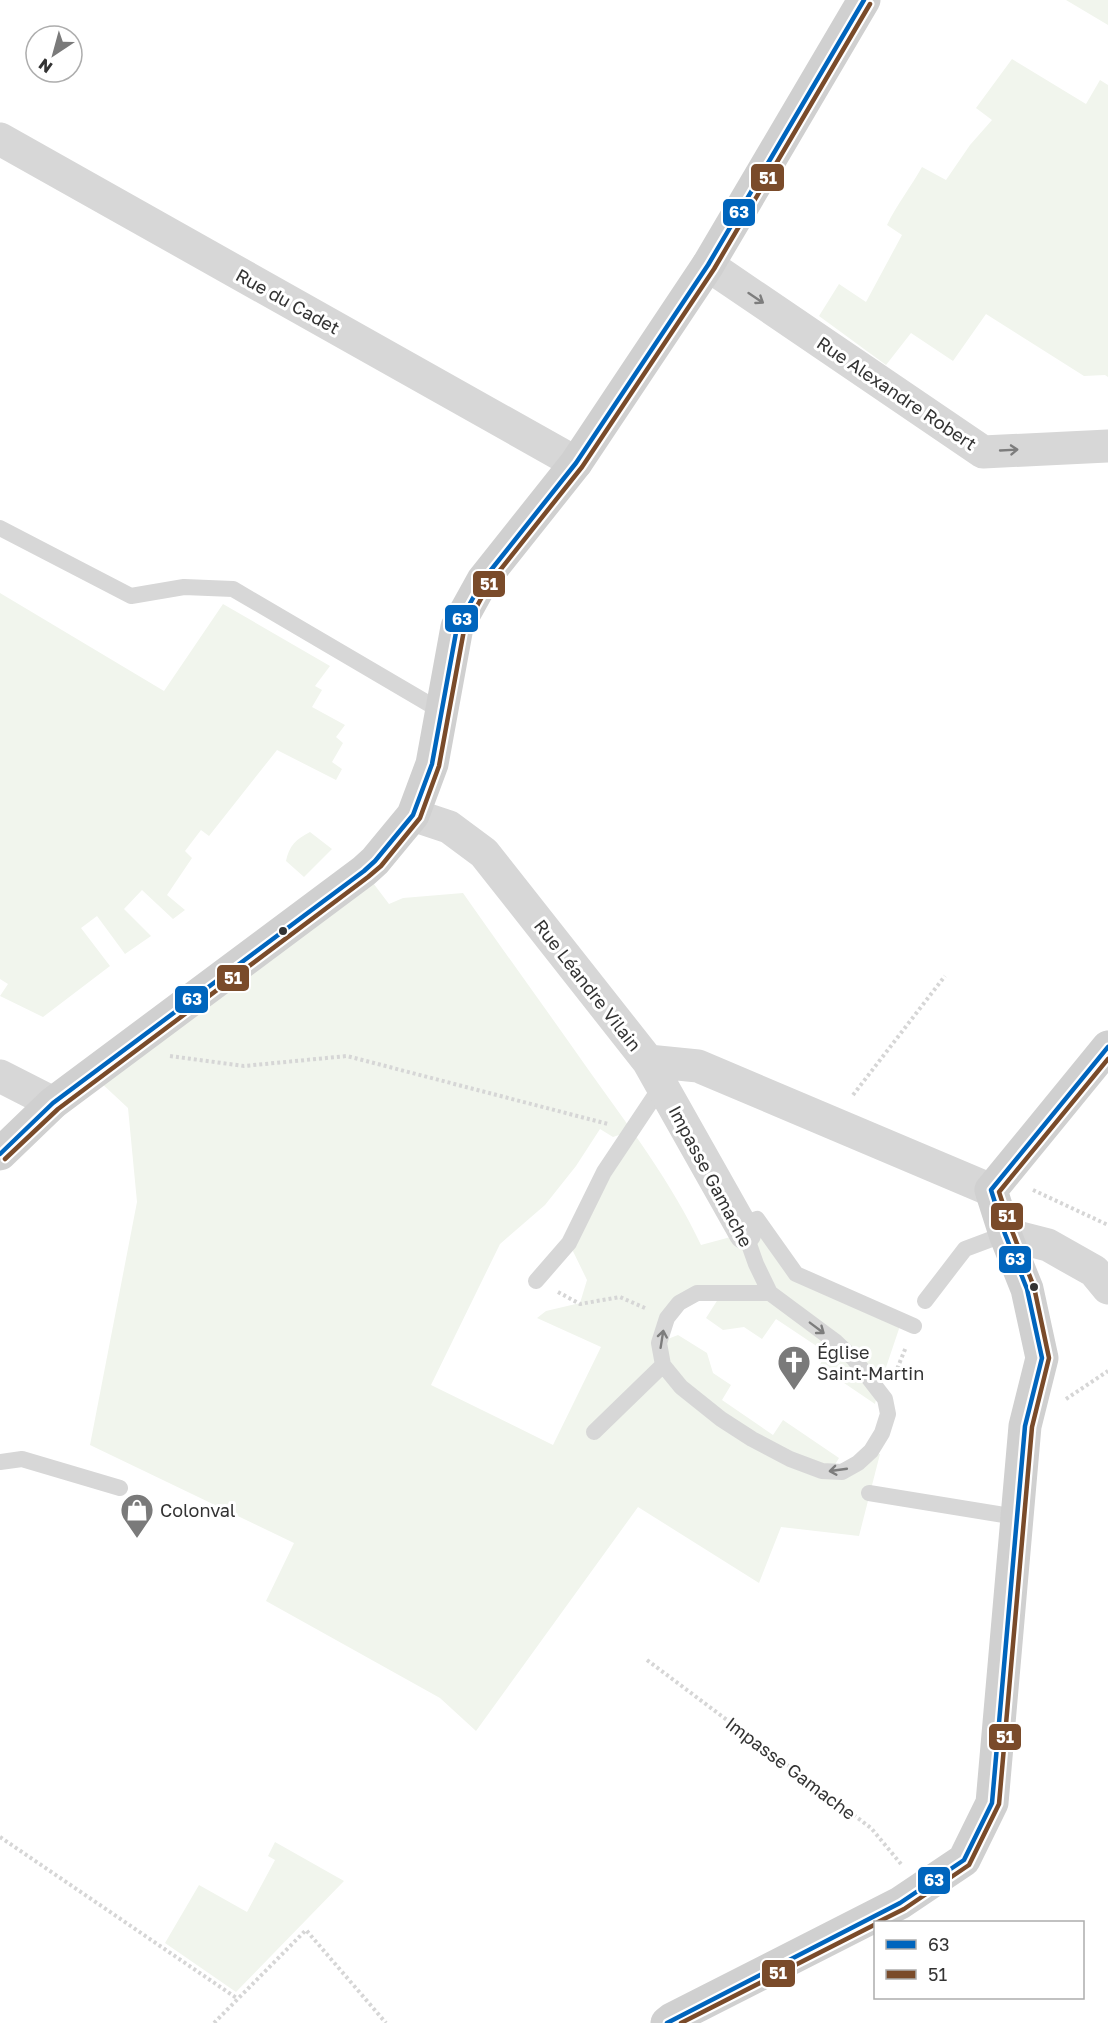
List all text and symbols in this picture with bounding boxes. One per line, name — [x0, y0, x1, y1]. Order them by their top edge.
north arrow — [24, 24, 84, 84]
text: N — [34, 54, 56, 78]
line badge: 51 — [750, 163, 785, 192]
text: 51 — [759, 168, 777, 188]
line badge: 63 — [722, 198, 756, 227]
text: 63 — [729, 202, 749, 222]
street label: Rue du Cadet — [232, 263, 344, 339]
one-way arrow — [748, 292, 764, 304]
street label: Rue Alexandre Robert — [813, 331, 981, 455]
one-way arrow — [998, 445, 1018, 456]
line badge: 51 — [472, 570, 506, 598]
text: 51 — [480, 574, 498, 594]
line badge: 63 — [444, 604, 479, 633]
text: 63 — [452, 609, 472, 629]
street label: Rue Léandre Vilain — [530, 915, 646, 1055]
unlabelled marker — [277, 925, 289, 937]
line badge: 51 — [216, 964, 250, 992]
text: 51 — [224, 968, 242, 988]
line badge: 63 — [174, 985, 209, 1014]
text: 63 — [182, 989, 202, 1009]
street label: Impasse Gamache — [664, 1101, 758, 1251]
line badge: 51 — [990, 1202, 1024, 1231]
text: 51 — [998, 1206, 1016, 1226]
line badge: 63 — [998, 1245, 1032, 1274]
text: 63 — [1005, 1249, 1025, 1269]
unlabelled marker — [1028, 1281, 1040, 1293]
one-way arrow — [808, 1321, 824, 1334]
one-way arrow — [656, 1330, 667, 1349]
place label: Église Saint-Martin — [817, 1341, 924, 1384]
church icon: Église Saint-Martin — [776, 1344, 812, 1391]
one-way arrow — [829, 1464, 848, 1475]
shop icon: Colonval — [119, 1492, 155, 1539]
place label: Colonval — [160, 1499, 236, 1521]
street label: Impasse Gamache — [722, 1712, 860, 1824]
line badge: 51 — [988, 1723, 1022, 1751]
text: 51 — [996, 1727, 1014, 1747]
line badge: 63 — [917, 1866, 951, 1895]
text: 63 — [924, 1870, 944, 1890]
legend — [874, 1921, 1084, 1999]
text: 63 — [928, 1933, 949, 1955]
line badge: 51 — [761, 1959, 796, 1988]
text: 51 — [769, 1963, 787, 1983]
text: 51 — [928, 1963, 947, 1985]

